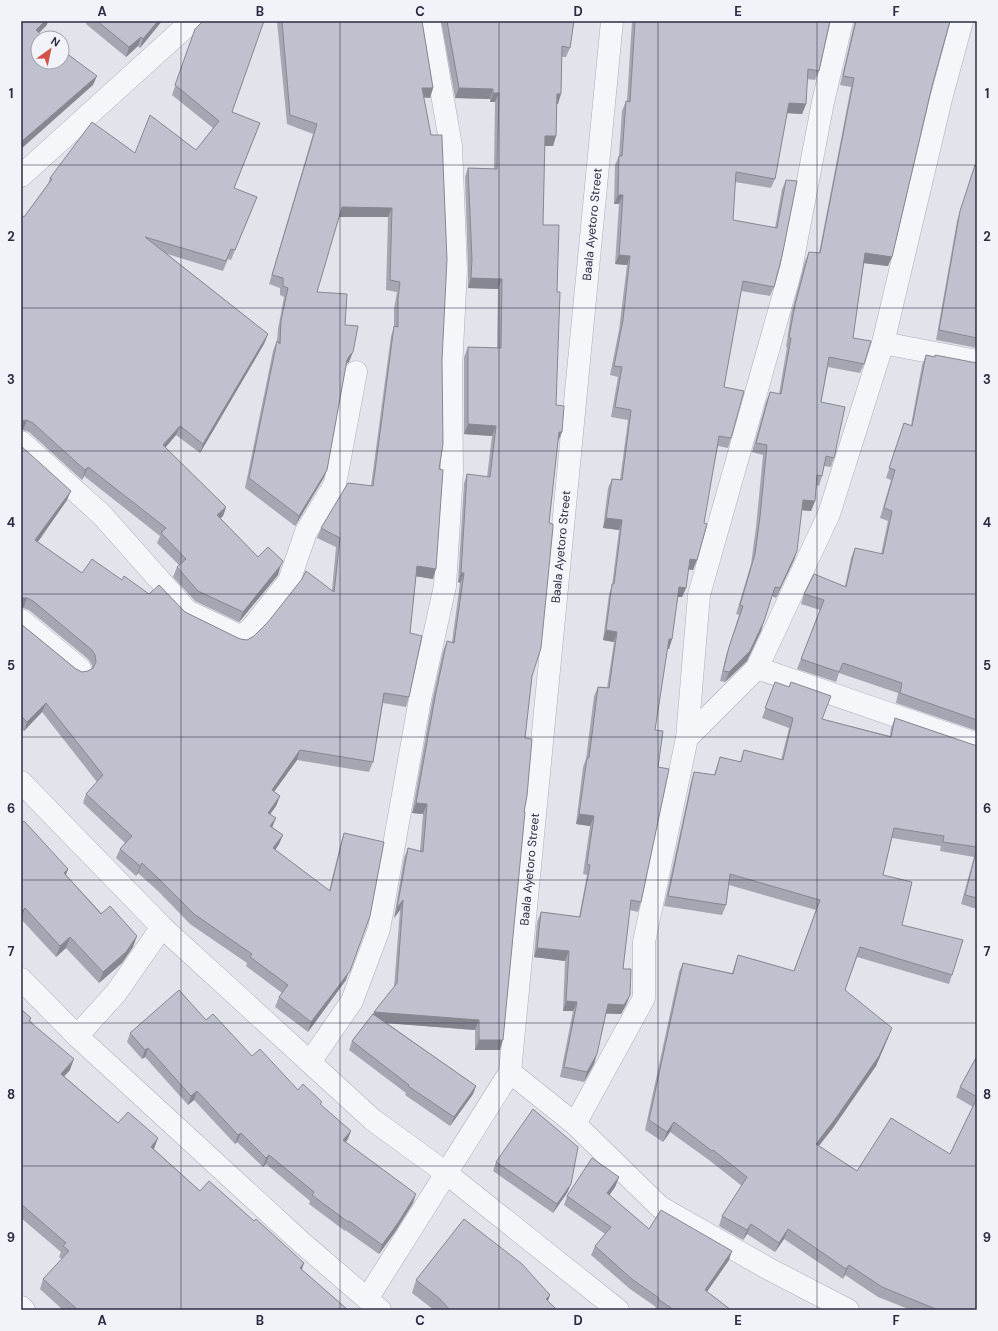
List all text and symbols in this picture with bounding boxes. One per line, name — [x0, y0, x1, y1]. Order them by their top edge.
text: A — [97, 3, 107, 20]
text: B — [256, 3, 264, 20]
text: C — [415, 3, 425, 20]
text: D — [573, 3, 583, 20]
text: E — [734, 3, 742, 20]
text: F — [892, 3, 900, 20]
north arrow — [30, 30, 70, 70]
text: N — [48, 34, 63, 50]
text: 1 — [9, 85, 13, 102]
text: 1 — [985, 85, 989, 102]
street label: Baala Ayetoro Street — [579, 167, 606, 281]
text: 2 — [7, 228, 15, 245]
text: 2 — [983, 228, 991, 245]
text: 3 — [7, 371, 15, 388]
text: 3 — [983, 371, 991, 388]
street label: Baala Ayetoro Street — [548, 489, 574, 604]
text: 4 — [7, 514, 15, 531]
text: 4 — [983, 514, 991, 531]
text: 5 — [7, 657, 15, 674]
text: 5 — [983, 657, 991, 674]
text: 6 — [7, 800, 15, 817]
text: 6 — [983, 800, 991, 817]
street label: Baala Ayetoro Street — [516, 812, 543, 926]
text: 7 — [8, 943, 15, 960]
text: 7 — [984, 943, 991, 960]
text: 8 — [7, 1086, 15, 1103]
text: 8 — [983, 1086, 991, 1103]
text: 9 — [7, 1229, 15, 1246]
text: 9 — [983, 1229, 991, 1246]
text: A — [97, 1312, 107, 1329]
text: B — [256, 1312, 264, 1329]
text: C — [415, 1312, 425, 1329]
text: D — [573, 1312, 583, 1329]
text: E — [734, 1312, 742, 1329]
text: F — [892, 1312, 900, 1329]

